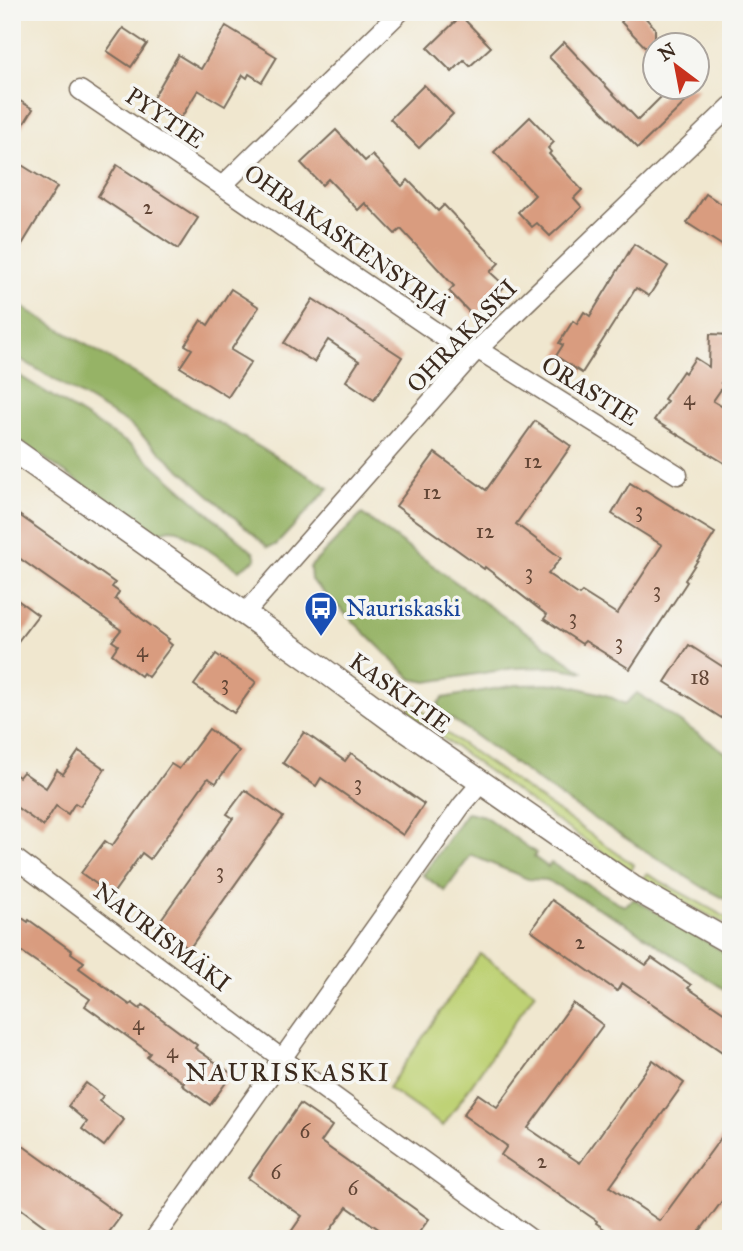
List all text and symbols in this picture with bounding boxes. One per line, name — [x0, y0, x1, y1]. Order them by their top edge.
north arrow — [642, 32, 712, 102]
text: N — [654, 38, 680, 66]
street label: PYYTIE — [120, 81, 210, 155]
street label: OHRAKASKENSYRJÄ — [238, 158, 456, 322]
house number: 2 — [143, 194, 154, 220]
street label: OHRAKASKI — [400, 273, 524, 399]
street label: ORASTIE — [536, 349, 644, 433]
house number: 4 — [683, 385, 696, 411]
house number: 12 — [524, 448, 543, 474]
house number: 12 — [423, 479, 442, 505]
house number: 3 — [635, 497, 643, 523]
house number: 12 — [476, 518, 495, 544]
house number: 3 — [525, 559, 533, 585]
house number: 3 — [653, 577, 661, 603]
bus stop icon: Nauriskaski — [302, 589, 340, 638]
place label: Nauriskaski — [346, 593, 461, 623]
house number: 3 — [569, 604, 577, 630]
house number: 3 — [615, 629, 623, 655]
house number: 4 — [136, 637, 149, 663]
street label: KASKITIE — [343, 646, 457, 740]
house number: 18 — [690, 664, 710, 690]
house number: 3 — [221, 670, 229, 696]
house number: 3 — [354, 770, 362, 796]
house number: 3 — [216, 858, 224, 884]
street label: NAURISMÄKI — [88, 876, 236, 998]
house number: 2 — [575, 929, 586, 955]
house number: 4 — [132, 1010, 145, 1036]
house number: 4 — [166, 1038, 179, 1064]
district label: NAURISKASKI — [185, 1056, 391, 1088]
house number: 6 — [300, 1118, 312, 1144]
house number: 2 — [537, 1148, 548, 1174]
house number: 6 — [271, 1159, 283, 1185]
house number: 6 — [348, 1175, 360, 1201]

